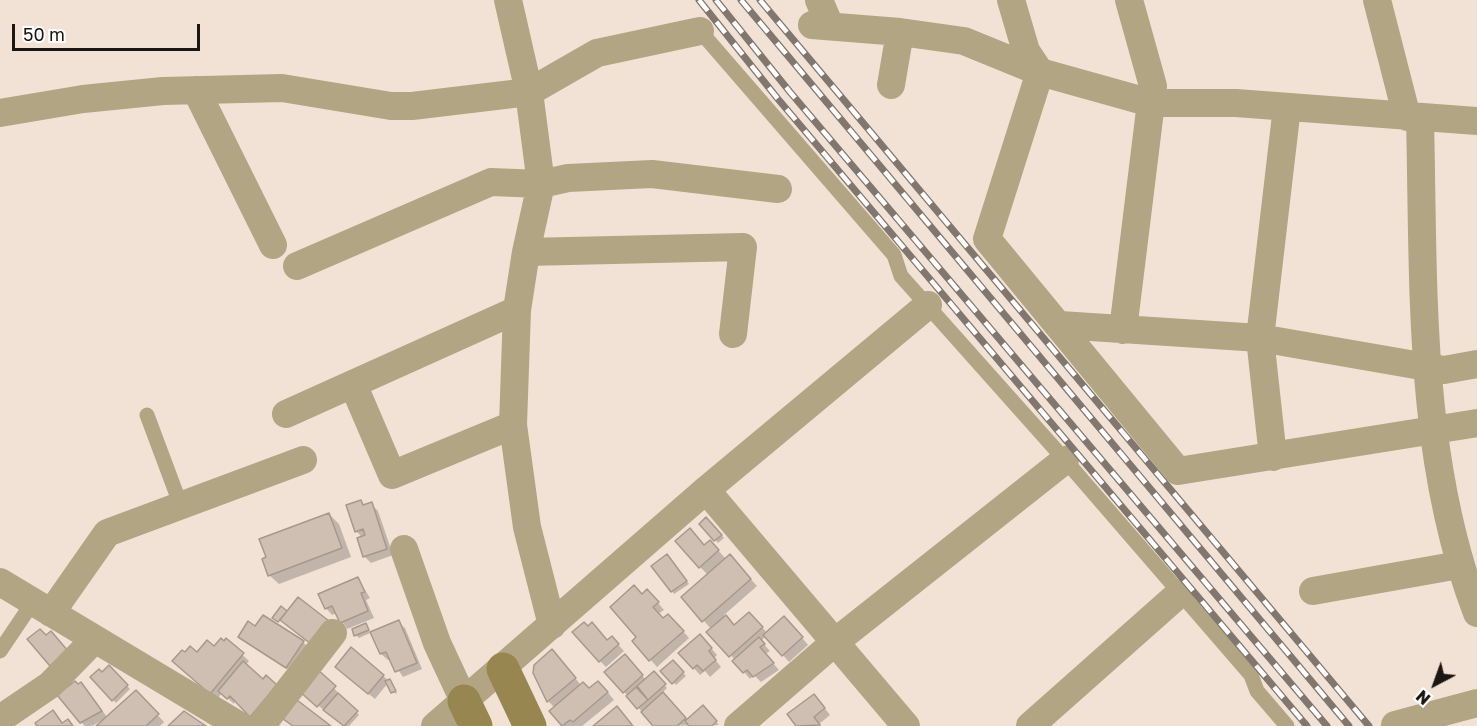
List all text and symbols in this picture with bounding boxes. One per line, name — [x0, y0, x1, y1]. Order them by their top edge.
scale bar — [15, 12, 202, 50]
text: 50 m — [23, 23, 65, 45]
north arrow — [1405, 654, 1465, 714]
text: N — [1412, 686, 1434, 709]

